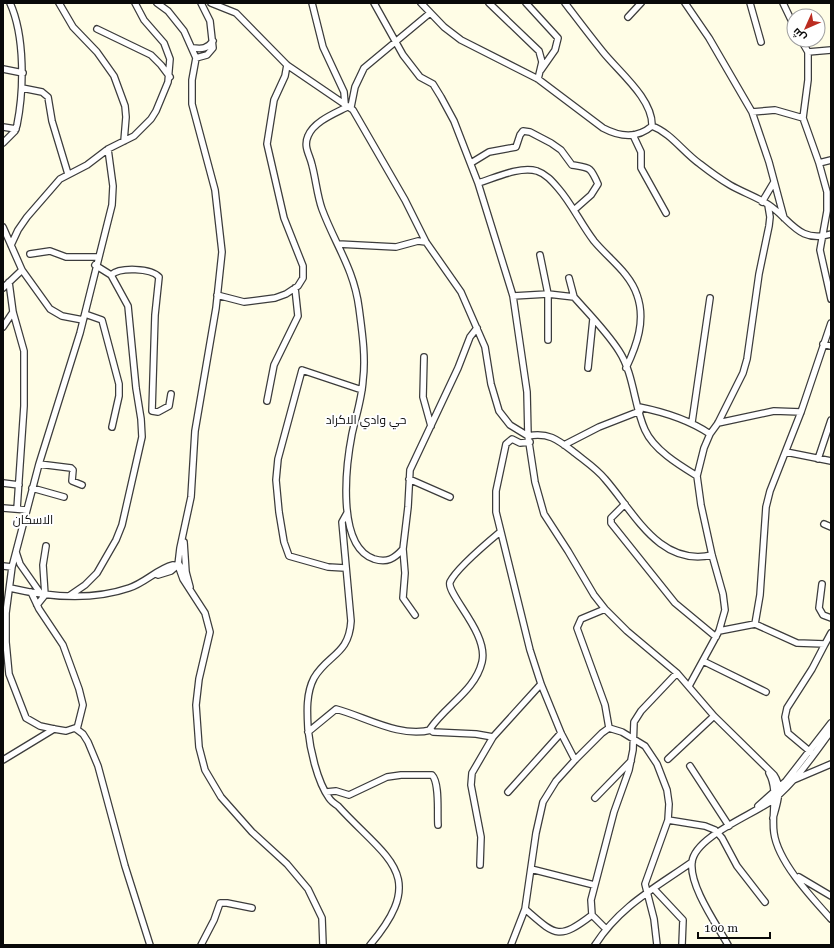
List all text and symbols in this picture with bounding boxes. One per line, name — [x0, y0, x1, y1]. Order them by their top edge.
north arrow — [786, 8, 826, 48]
text: ش — [790, 25, 809, 44]
district label: حي وادي الاكراد — [326, 413, 406, 430]
district label: الاسكان — [13, 513, 53, 527]
scale bar — [698, 914, 770, 940]
text: 100 m — [704, 921, 738, 935]

